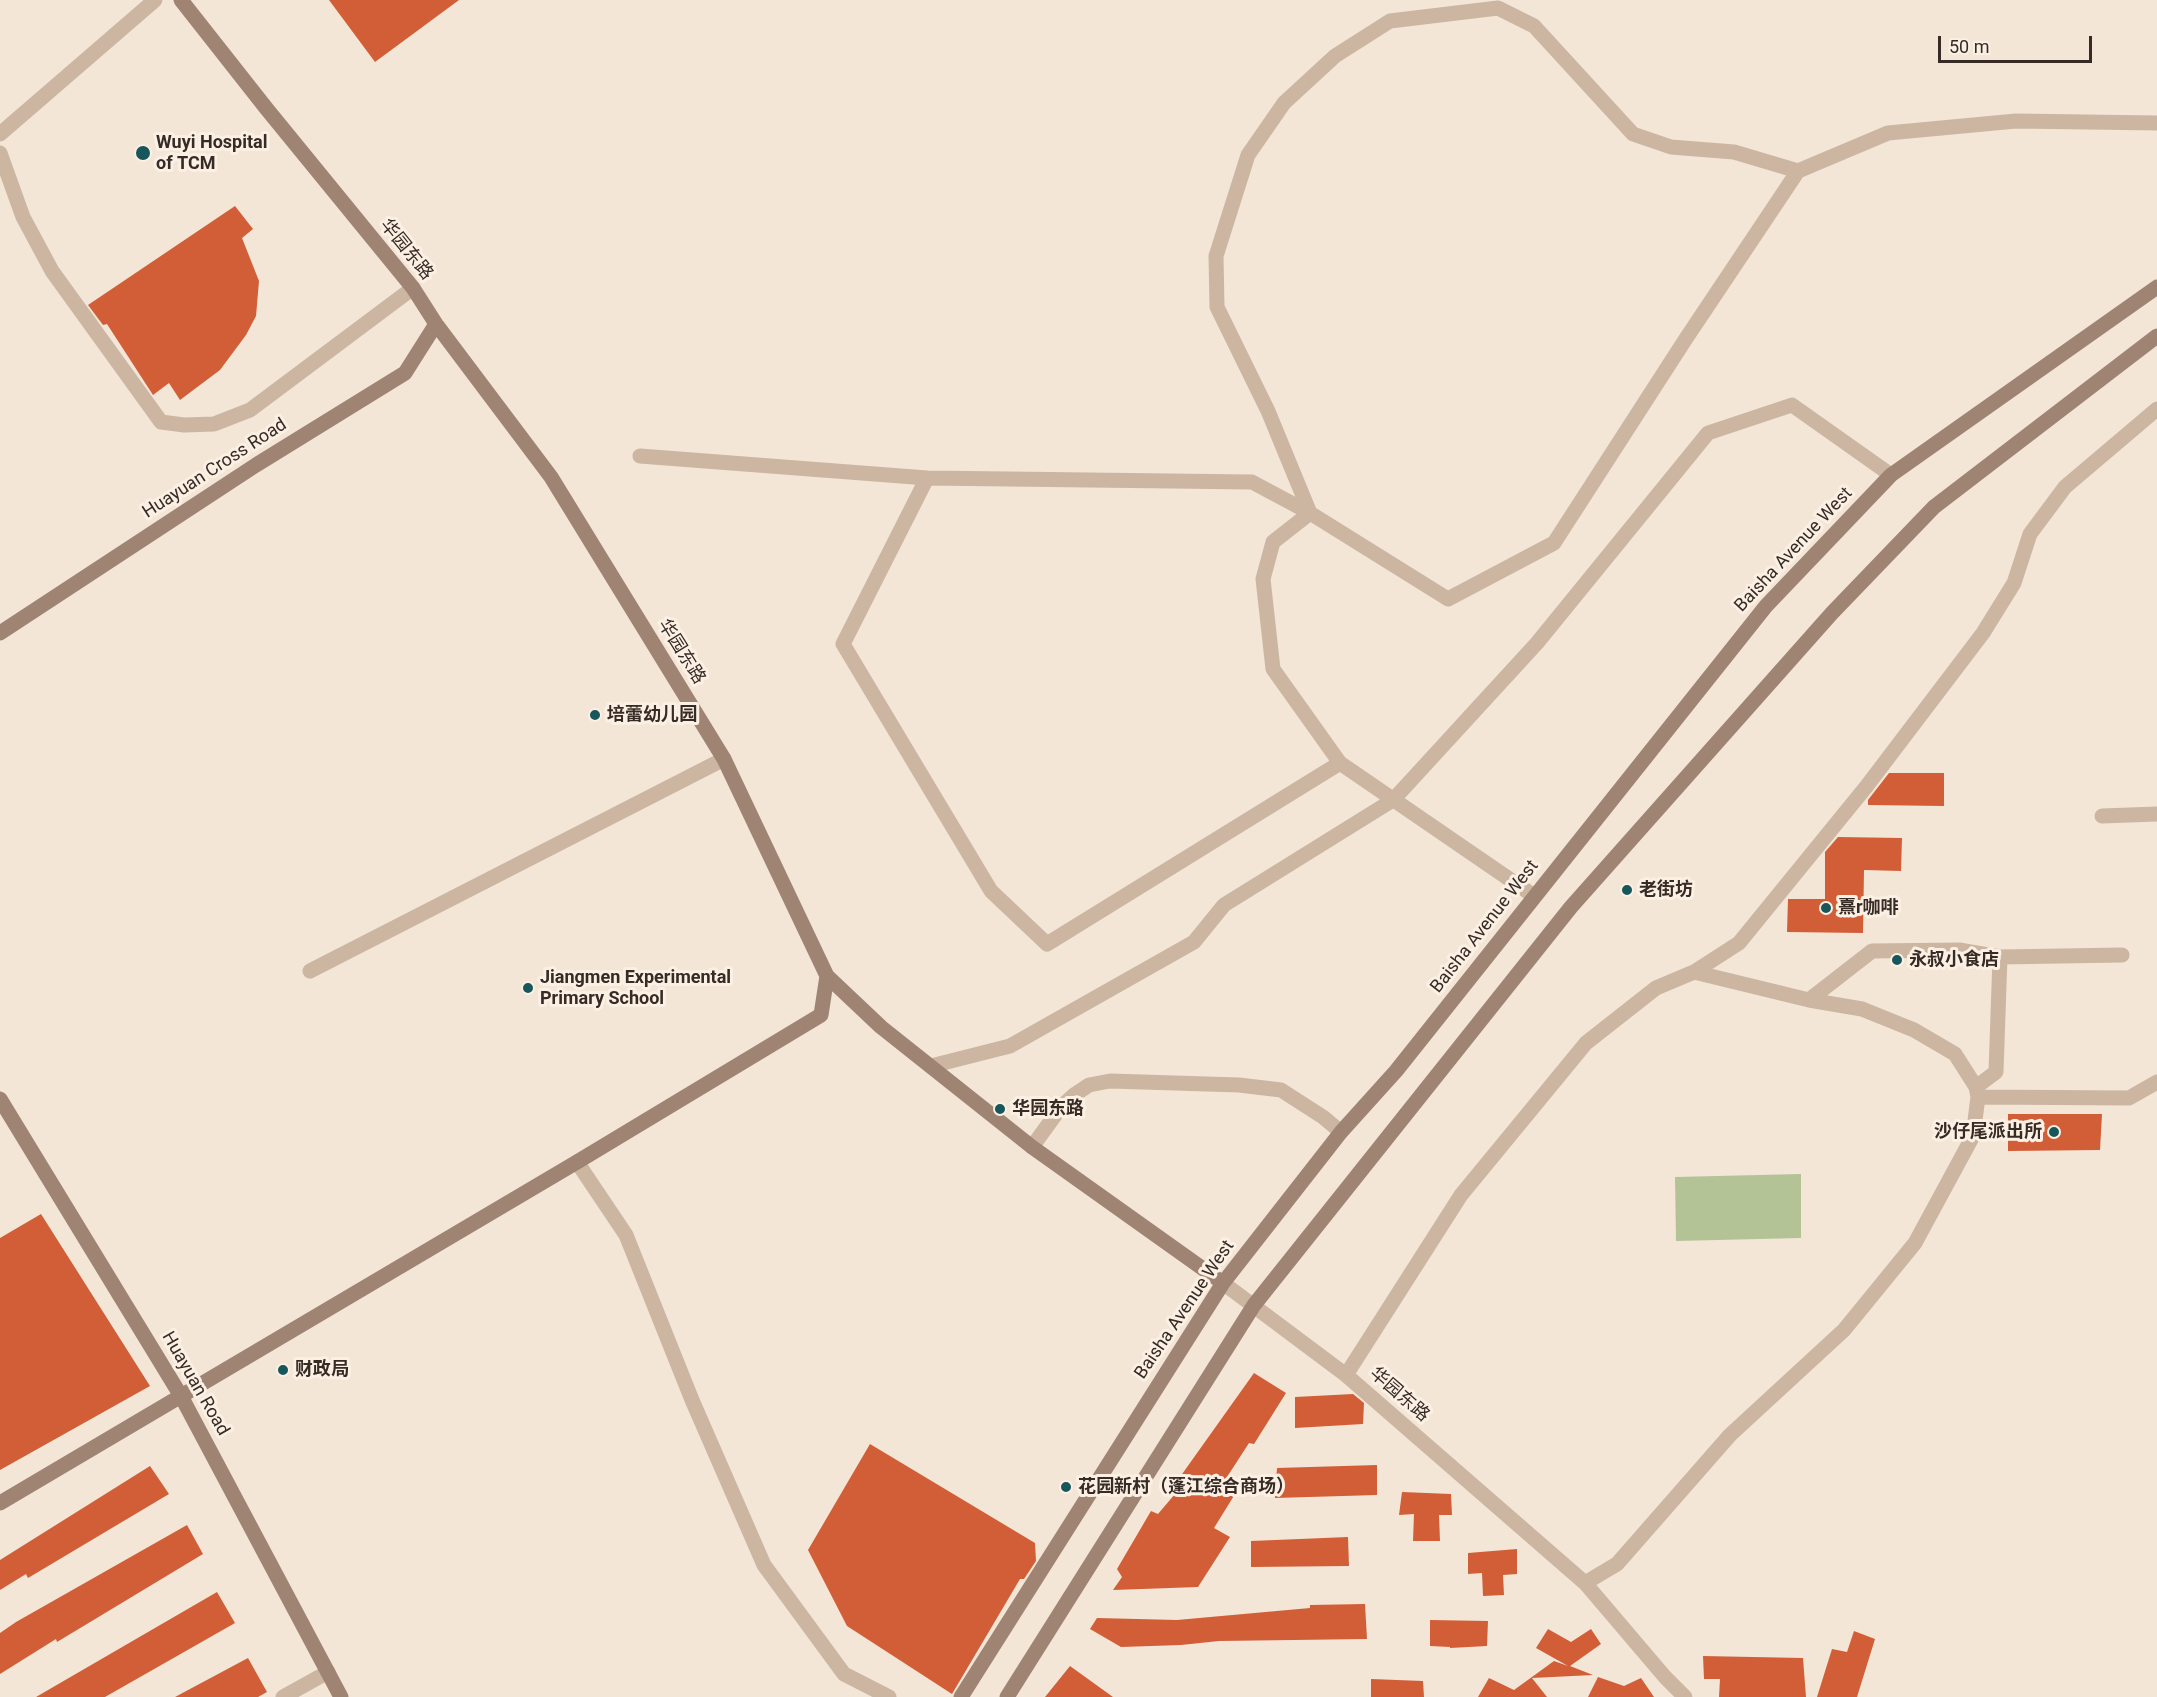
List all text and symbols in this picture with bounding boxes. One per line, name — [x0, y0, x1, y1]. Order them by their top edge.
scale bar — [1941, 24, 2096, 62]
text: 50 m — [1949, 36, 1989, 57]
place label: Wuyi Hospital of TCM — [156, 132, 267, 174]
marker: Wuyi Hospital of TCM — [134, 144, 152, 162]
street label: 华园东路 — [375, 215, 437, 285]
street label: Huayuan Cross Road — [139, 414, 291, 524]
street label: Baisha Avenue West — [1731, 483, 1857, 617]
street label: 华园东路 — [653, 616, 709, 688]
place label: 培蕾幼儿园 — [607, 704, 697, 726]
marker: 培蕾幼儿园 — [588, 708, 602, 722]
street label: Baisha Avenue West — [1426, 856, 1544, 998]
place label: 老街坊 — [1639, 879, 1693, 901]
marker: 老街坊 — [1620, 883, 1634, 897]
place label: 熹r咖啡 — [1838, 897, 1899, 919]
marker: 熹r咖啡 — [1819, 901, 1833, 915]
place label: 永叔小食店 — [1909, 949, 1999, 971]
marker: 永叔小食店 — [1890, 953, 1904, 967]
place label: Jiangmen Experimental Primary School — [540, 967, 731, 1010]
marker: Jiangmen Experimental Primary School — [521, 981, 535, 995]
place label: 华园东路 — [1012, 1098, 1084, 1120]
marker: 华园东路 — [993, 1102, 1007, 1116]
place label: 沙仔尾派出所 — [1934, 1121, 2042, 1143]
marker: 沙仔尾派出所 — [2047, 1125, 2061, 1139]
street label: Baisha Avenue West — [1131, 1237, 1239, 1383]
street label: Huayuan Road — [157, 1328, 233, 1440]
place label: 财政局 — [295, 1359, 349, 1381]
marker: 财政局 — [276, 1363, 290, 1377]
street label: 华园东路 — [1365, 1363, 1433, 1427]
place label: 花园新村（蓬江综合商场） — [1078, 1476, 1294, 1498]
marker: 花园新村（蓬江综合商场） — [1059, 1480, 1073, 1494]

